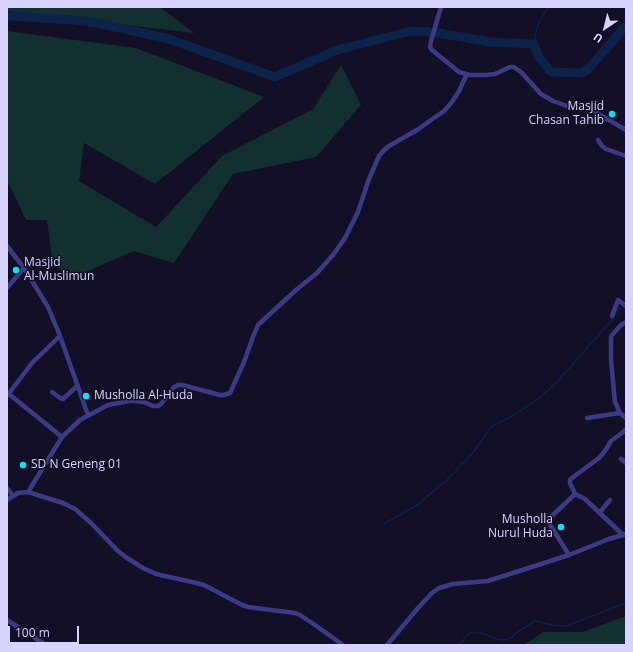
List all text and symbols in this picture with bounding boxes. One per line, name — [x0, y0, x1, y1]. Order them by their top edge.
north arrow — [585, 8, 625, 48]
text: U — [590, 30, 606, 47]
place label: Masjid Chasan Tahib — [529, 100, 604, 128]
marker: Masjid Chasan Tahib — [607, 109, 617, 119]
place label: Masjid Al-Muslimun — [24, 256, 94, 284]
marker: Masjid Al-Muslimun — [11, 265, 21, 275]
place label: Musholla Al-Huda — [94, 389, 193, 403]
marker: Musholla Al-Huda — [81, 391, 91, 401]
place label: SD N Geneng 01 — [31, 458, 122, 472]
marker: SD N Geneng 01 — [18, 460, 28, 470]
place label: Musholla Nurul Huda — [488, 513, 553, 541]
marker: Musholla Nurul Huda — [556, 522, 566, 532]
scale bar — [10, 618, 81, 644]
text: 100 m — [15, 624, 50, 641]

